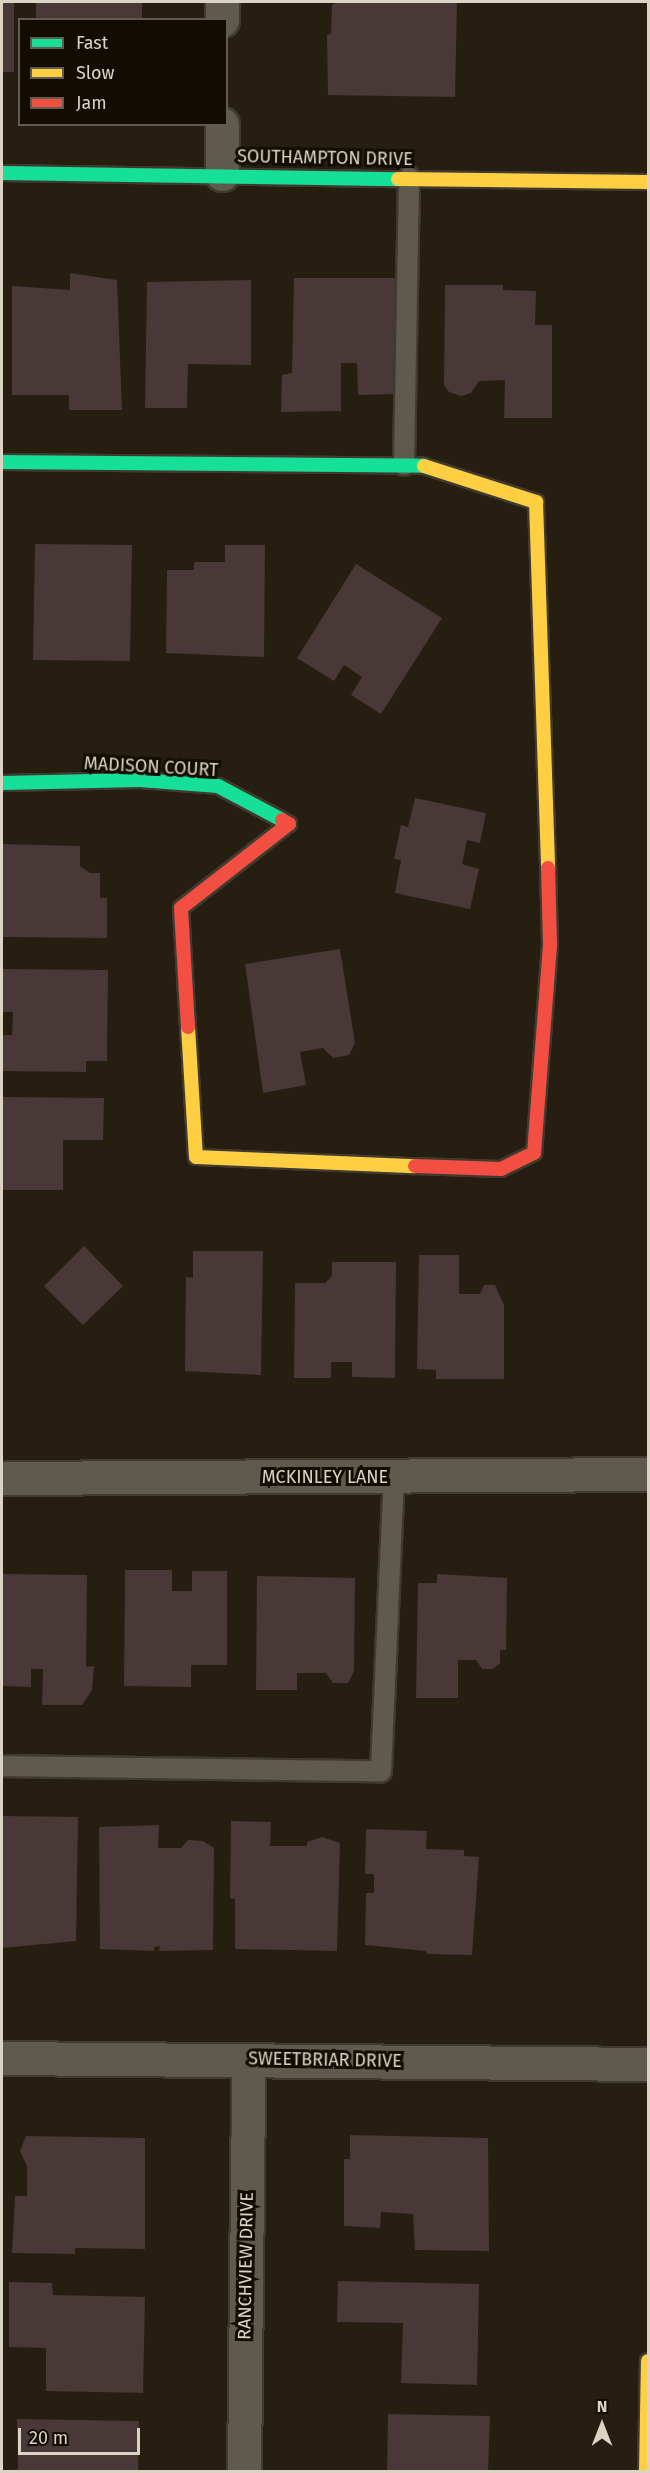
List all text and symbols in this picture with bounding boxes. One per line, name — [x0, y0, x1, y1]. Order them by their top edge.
legend — [18, 18, 228, 126]
text: Fast — [76, 32, 108, 54]
text: Slow — [76, 62, 114, 84]
text: Jam — [76, 92, 107, 114]
street label: SOUTHAMPTON DRIVE — [237, 146, 413, 170]
street label: MADISON COURT — [83, 753, 219, 781]
street label: MCKINLEY LANE — [262, 1466, 388, 1488]
street label: SWEETBRIAR DRIVE — [248, 2048, 402, 2072]
street label: RANCHVIEW DRIVE — [234, 2192, 258, 2340]
north arrow — [572, 2395, 632, 2455]
text: N — [597, 2397, 607, 2416]
scale bar — [21, 2416, 142, 2454]
text: 20 m — [29, 2427, 68, 2449]

